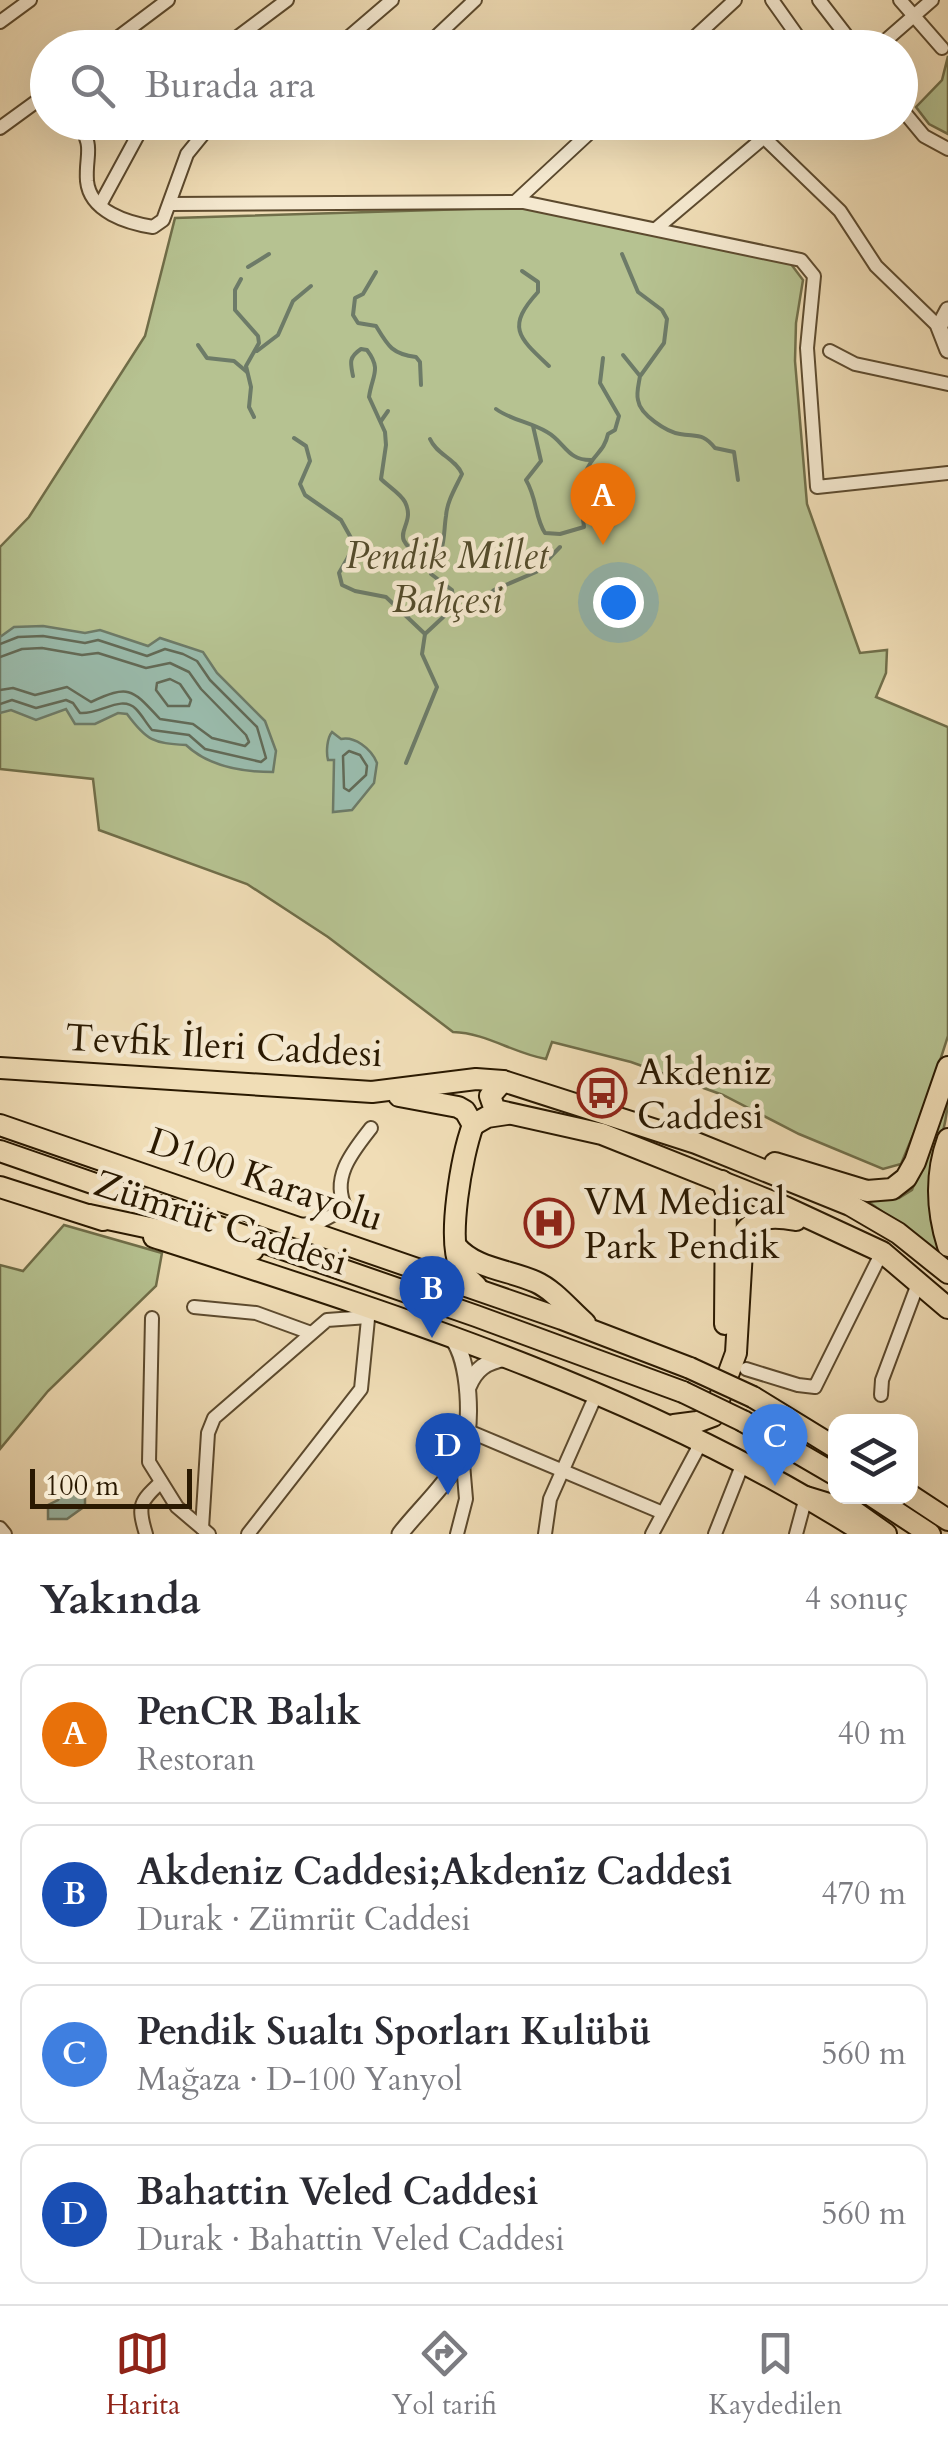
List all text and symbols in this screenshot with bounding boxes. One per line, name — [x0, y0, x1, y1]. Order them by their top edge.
search box — [30, 30, 918, 140]
icon: search — [65, 58, 120, 113]
text: Burada ara — [145, 59, 316, 111]
pin: A — [570, 462, 636, 545]
park label: Pendik Millet Bahçesi — [346, 530, 550, 626]
your location — [593, 577, 644, 628]
street label: Tevfik İleri Caddesi — [64, 1012, 384, 1080]
place label: Akdeni̇z Caddesi̇ — [637, 1046, 771, 1142]
bus stop icon: Akdeni̇z Caddesi̇ — [576, 1067, 628, 1119]
street label: D100 Karayolu — [141, 1115, 390, 1245]
street label: Zümrüt Caddesi — [87, 1158, 354, 1288]
place label: VM Medical Park Pendik — [584, 1176, 786, 1272]
hospital icon: VM Medical Park Pendik — [523, 1197, 575, 1249]
pin: B — [400, 1256, 464, 1338]
pin: C — [742, 1404, 808, 1486]
pin: D — [416, 1412, 480, 1495]
map controls — [828, 1414, 918, 1504]
button: layers — [828, 1414, 918, 1504]
scale bar — [30, 1464, 192, 1508]
text: 100 m — [45, 1467, 119, 1505]
text: Yakında — [40, 1571, 201, 1628]
text: 4 sonuç — [805, 1577, 908, 1621]
text: PenCR Balık — [137, 1686, 361, 1738]
text: A — [62, 1712, 87, 1756]
text: 40 m — [838, 1712, 906, 1756]
text: Restoran — [137, 1738, 256, 1782]
text: Akdeniz Caddesi;Akdeni̇z Caddesi̇ — [137, 1846, 732, 1898]
text: B — [63, 1872, 86, 1916]
text: 470 m — [821, 1872, 906, 1916]
text: Durak · Zümrüt Caddesi — [137, 1898, 470, 1942]
text: Pendik Sualtı Sporları Kulübü — [137, 2006, 651, 2058]
text: C — [62, 2032, 87, 2076]
text: 560 m — [821, 2032, 906, 2076]
text: Mağaza · D-100 Yanyol — [137, 2058, 462, 2102]
text: Bahattin Veled Caddesi — [137, 2166, 539, 2218]
text: D — [61, 2192, 88, 2236]
text: 560 m — [821, 2192, 906, 2236]
text: Durak · Bahattin Veled Caddesi — [137, 2218, 564, 2262]
tab: Harita — [106, 2326, 180, 2424]
tab: Yol tarifi — [392, 2326, 497, 2424]
tab: Kaydedilen — [708, 2326, 842, 2424]

